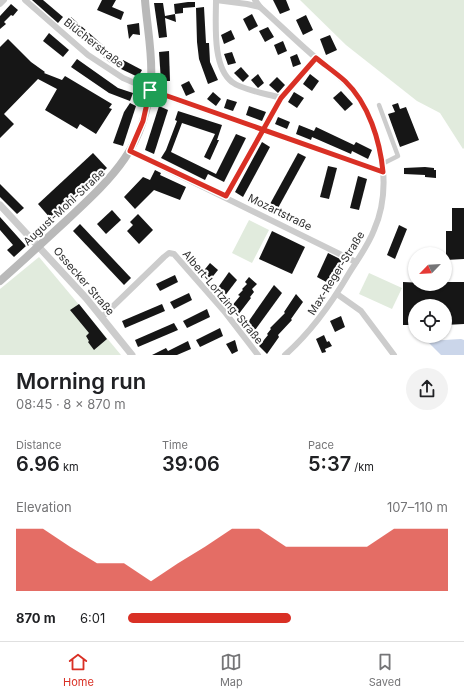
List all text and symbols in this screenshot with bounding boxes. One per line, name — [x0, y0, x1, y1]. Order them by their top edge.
street label: Blücherstraße — [61, 15, 127, 71]
pin — [133, 73, 167, 107]
icon: arrive — [139, 79, 161, 101]
street label: August-Mohl-Straße — [20, 166, 108, 248]
street label: Mozartstraße — [246, 191, 314, 233]
street label: Max-Reger-Straße — [305, 228, 367, 318]
street label: Ossecker Straße — [50, 244, 118, 318]
street label: Albert-Lortzing-Straße — [180, 247, 266, 347]
north arrow — [408, 247, 452, 291]
map controls — [408, 247, 452, 343]
button: locate — [408, 299, 452, 343]
text: Morning run — [16, 368, 146, 394]
button: share — [406, 368, 448, 410]
text: 08:45 · 8 × 870 m — [16, 396, 126, 412]
text: Distance — [16, 438, 61, 452]
text: Time — [162, 438, 188, 452]
text: Pace — [308, 438, 334, 452]
text: 6.96 — [16, 452, 60, 476]
text: 39:06 — [162, 452, 220, 476]
text: 5:37 — [308, 452, 351, 476]
text: km — [60, 460, 79, 474]
text: /km — [351, 460, 374, 474]
text: Elevation — [16, 499, 72, 515]
text: 107–110 m — [387, 499, 448, 515]
text: 870 m — [16, 610, 56, 626]
text: 6:01 — [80, 610, 105, 626]
tab: Home — [63, 651, 94, 689]
tab: Map — [220, 651, 243, 689]
tab: Saved — [369, 651, 401, 689]

